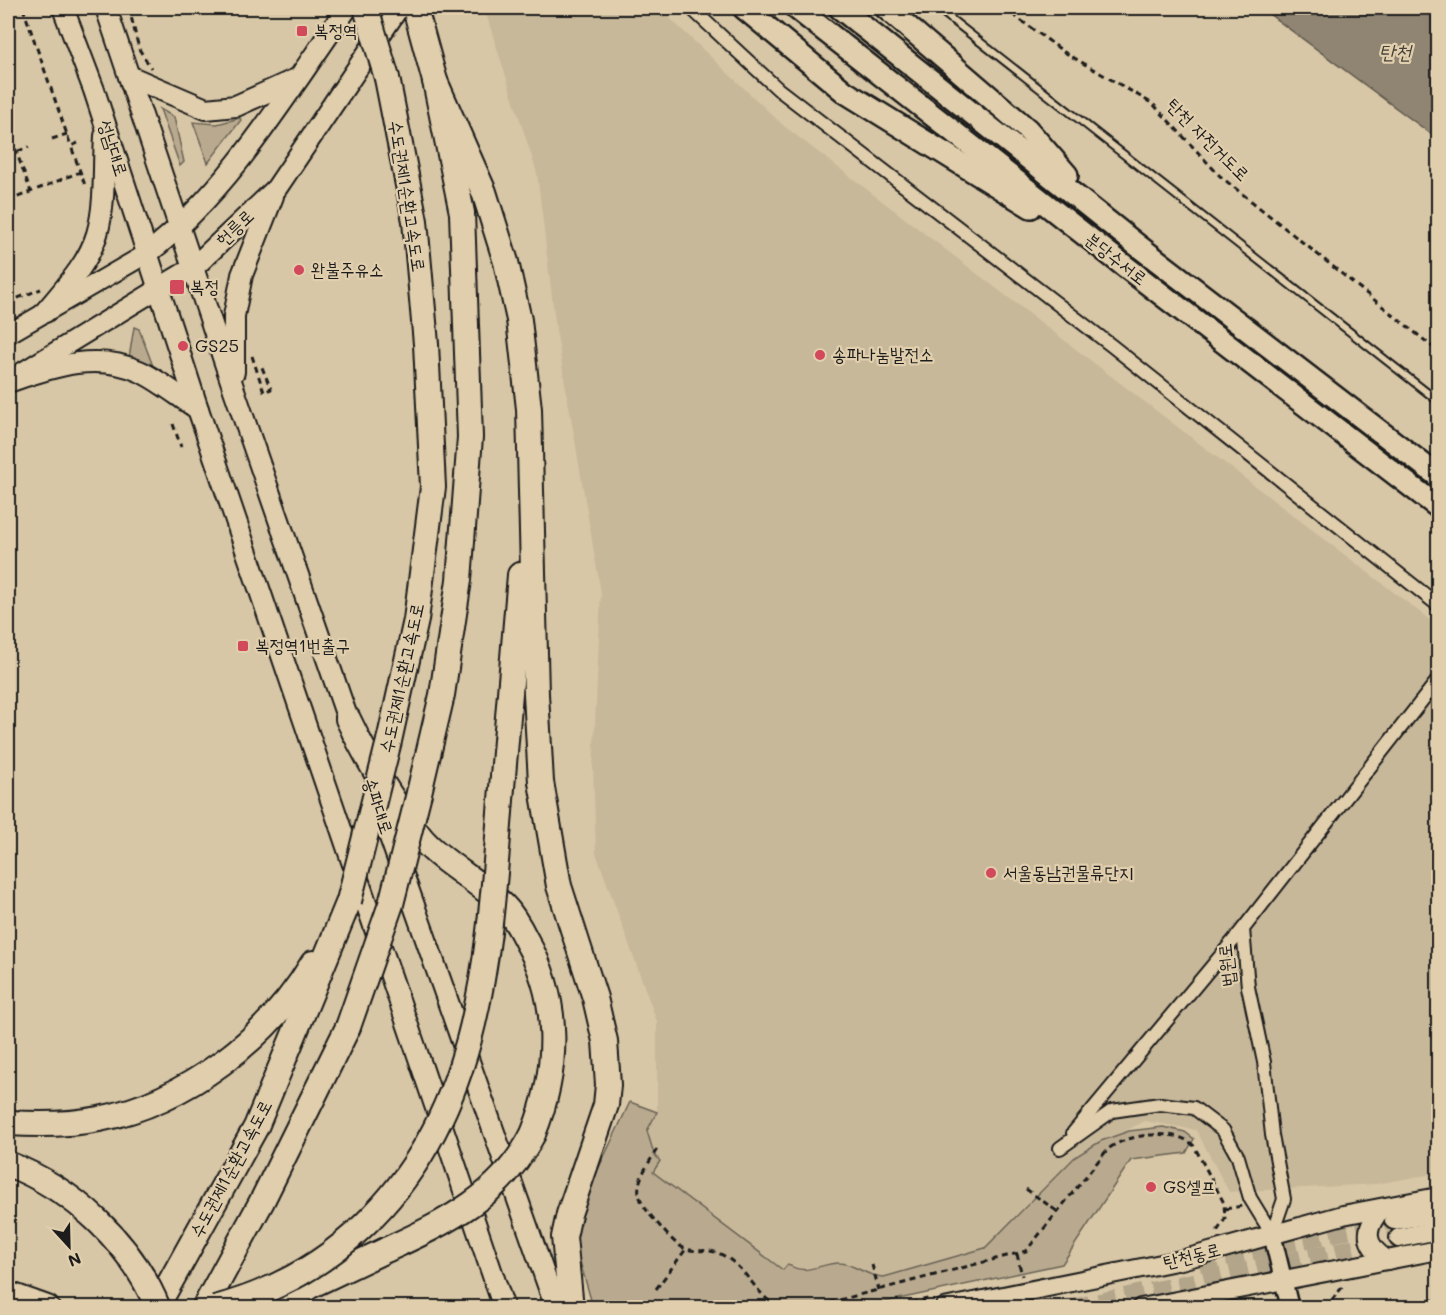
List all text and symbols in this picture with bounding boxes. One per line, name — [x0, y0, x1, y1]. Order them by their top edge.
place label: 복정역 — [314, 18, 357, 42]
marker: 복정역 — [295, 24, 309, 38]
water label: 탄천 — [1379, 38, 1413, 64]
street label: 탄천 자전거도로 — [1162, 93, 1255, 186]
street label: 성남대로 — [94, 116, 134, 179]
street label: 수도권제1순환고속도로 — [384, 118, 432, 273]
street label: 헌릉로 — [210, 204, 258, 251]
street label: 분당수서로 — [1081, 226, 1153, 290]
place label: 완불주유소 — [311, 257, 383, 281]
marker: 완불주유소 — [292, 263, 306, 277]
place label: 복정 — [190, 274, 219, 298]
marker: 복정 — [168, 278, 186, 296]
place label: GS25 — [195, 333, 239, 357]
marker: GS25 — [176, 339, 190, 353]
place label: 송파나눔발전소 — [832, 342, 933, 366]
marker: 송파나눔발전소 — [813, 348, 827, 362]
street label: 수도권제1순환고속도로 — [373, 601, 429, 755]
place label: 복정역1번출구 — [255, 633, 350, 657]
marker: 복정역1번출구 — [236, 639, 250, 653]
street label: 송파대로 — [358, 774, 400, 837]
place label: 서울동남권물류단지 — [1003, 860, 1133, 884]
marker: 서울동남권물류단지 — [984, 866, 998, 880]
street label: 법원로 — [1212, 942, 1240, 988]
street label: 수도권제1순환고속도로 — [184, 1095, 277, 1242]
place label: GS셀프 — [1163, 1174, 1215, 1198]
marker: GS셀프 — [1144, 1180, 1158, 1194]
north arrow — [39, 1216, 99, 1276]
street label: 탄천동로 — [1161, 1236, 1223, 1274]
text: N — [65, 1248, 84, 1272]

